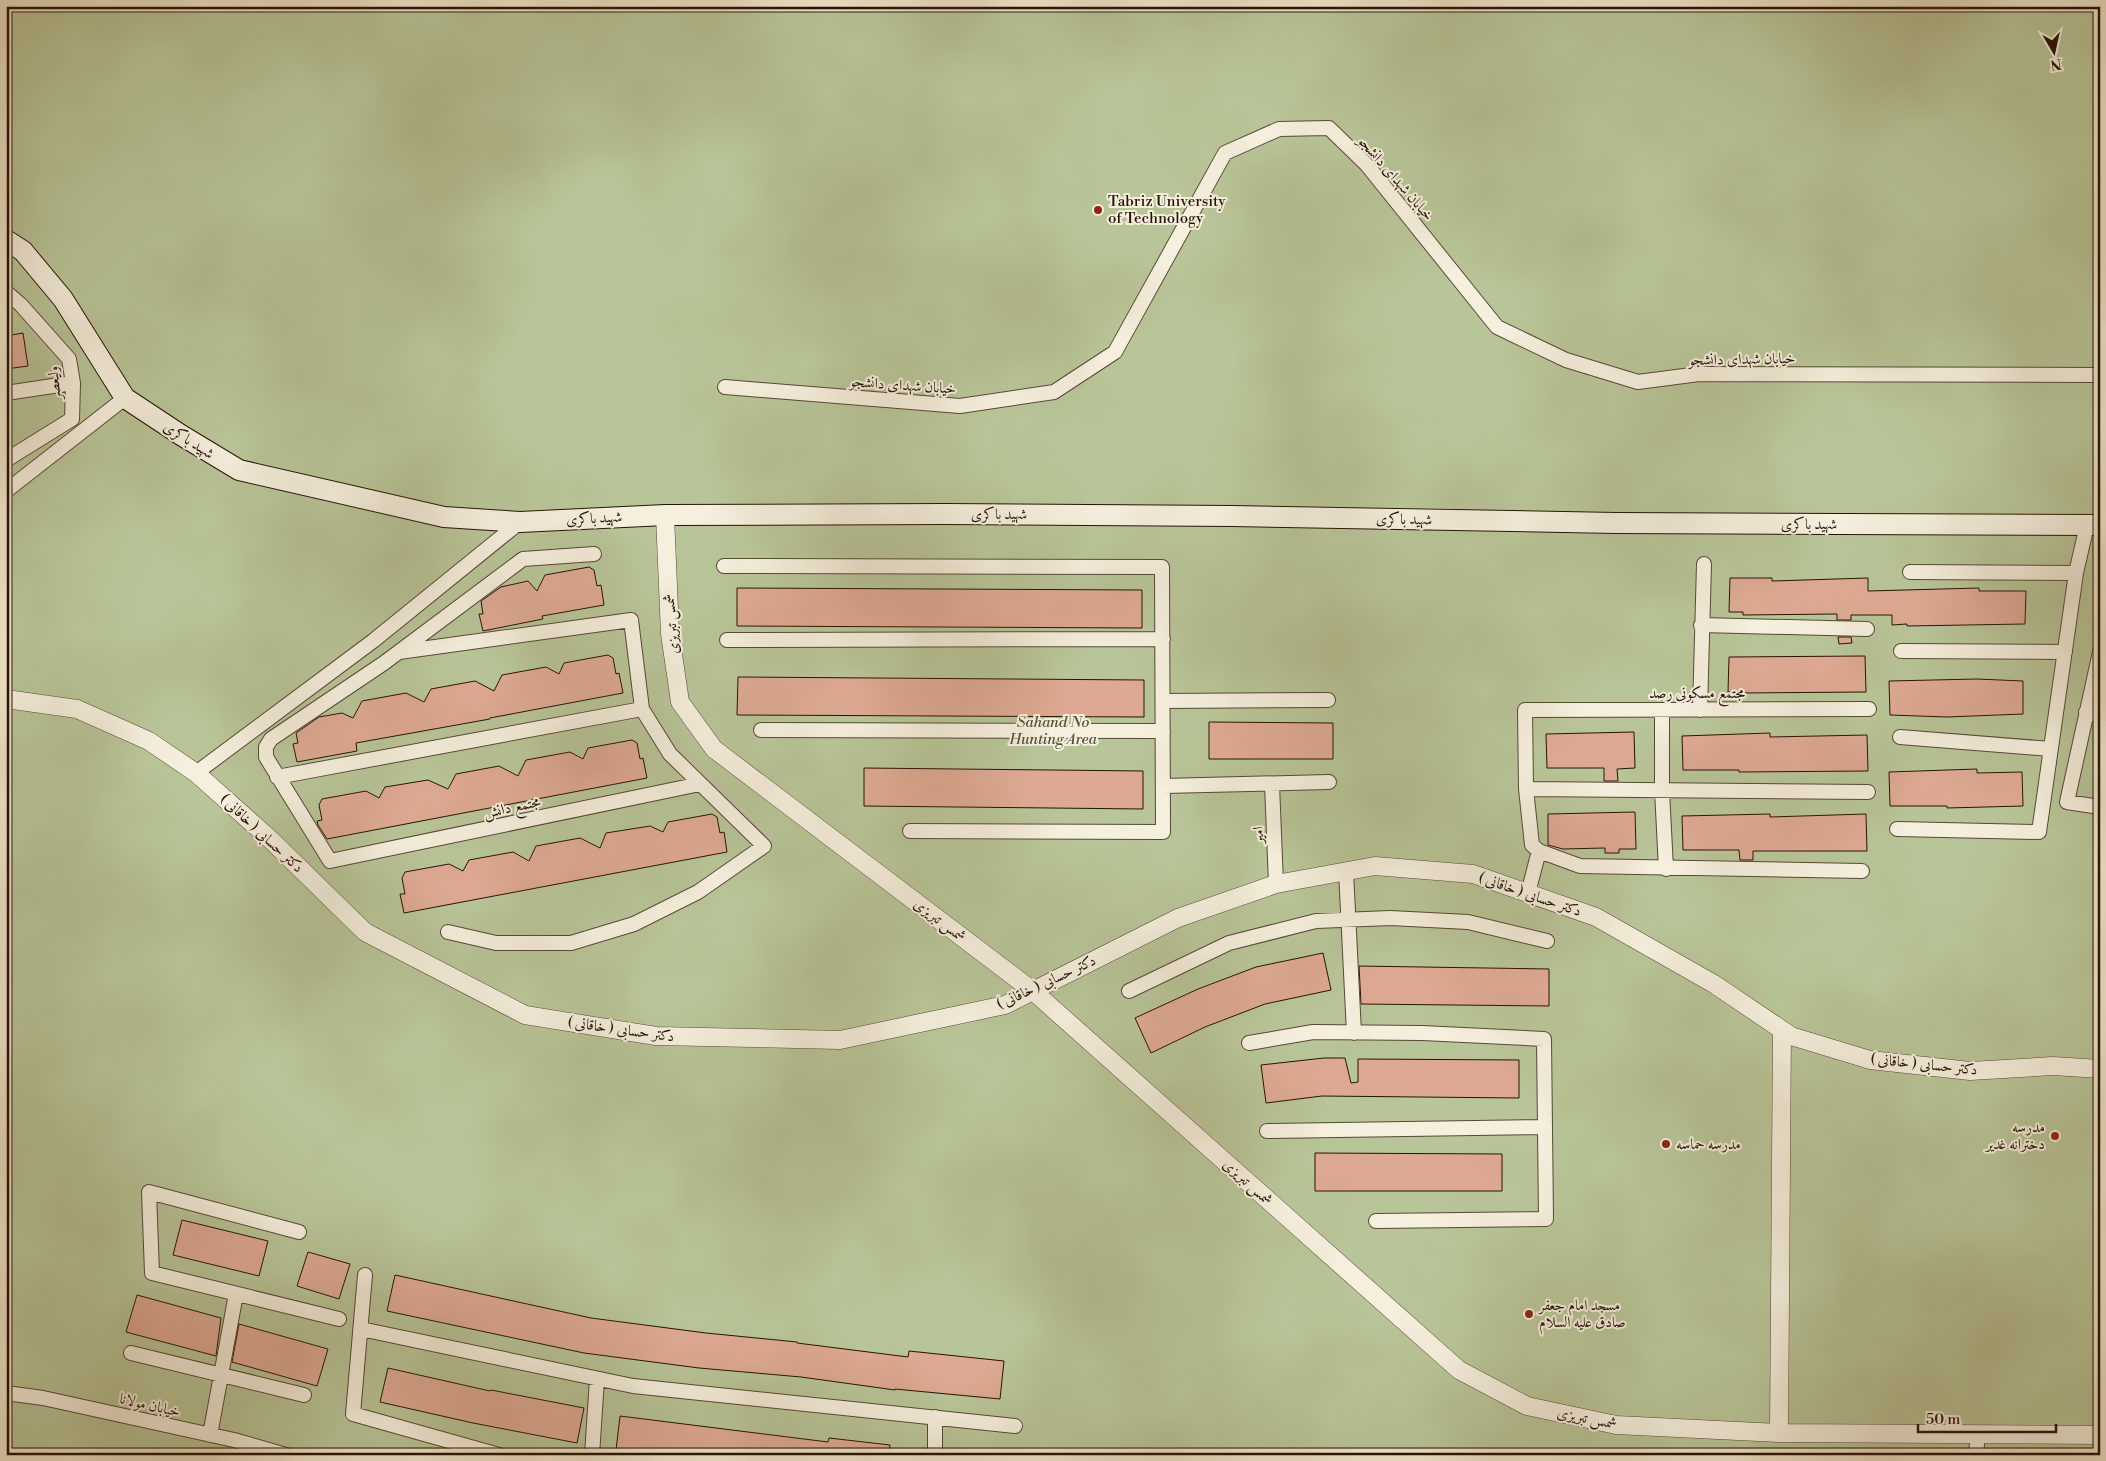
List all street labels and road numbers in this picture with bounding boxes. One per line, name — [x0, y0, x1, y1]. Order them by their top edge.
street label: خیابان شهدای دانشجو — [1352, 130, 1438, 225]
street label: خیابان شهدای دانشجو — [1686, 349, 1796, 370]
street label: ولیعصر — [44, 365, 66, 403]
street label: خیابان شهدای دانشجو — [847, 372, 957, 399]
street label: شهید باکری — [160, 417, 218, 463]
street label: شهید باکری — [971, 505, 1027, 524]
street label: شهید باکری — [565, 508, 623, 529]
street label: شهید باکری — [1376, 510, 1432, 529]
street label: شهید باکری — [1781, 515, 1837, 534]
street label: شمس تبریزی — [659, 593, 684, 655]
street label: مجتمع مسکونی رصد — [1649, 684, 1745, 707]
street label: دکتر حسابی ( خاقانی ) — [215, 790, 308, 878]
street label: مجتمع دانش — [482, 792, 543, 827]
street label: امیر — [1249, 826, 1268, 846]
street label: دکتر حسابی ( خاقانی ) — [1475, 868, 1584, 922]
street label: شمس تبریزی — [910, 895, 970, 946]
street label: دکتر حسابی ( خاقانی ) — [993, 951, 1099, 1015]
street label: دکتر حسابی ( خاقانی ) — [566, 1013, 676, 1047]
street label: دکتر حسابی ( خاقانی ) — [1869, 1049, 1979, 1081]
street label: شمس تبریزی — [1219, 1155, 1277, 1210]
street label: خیابان مولانا — [118, 1389, 182, 1422]
street label: شمس تبریزی — [1555, 1403, 1618, 1434]

